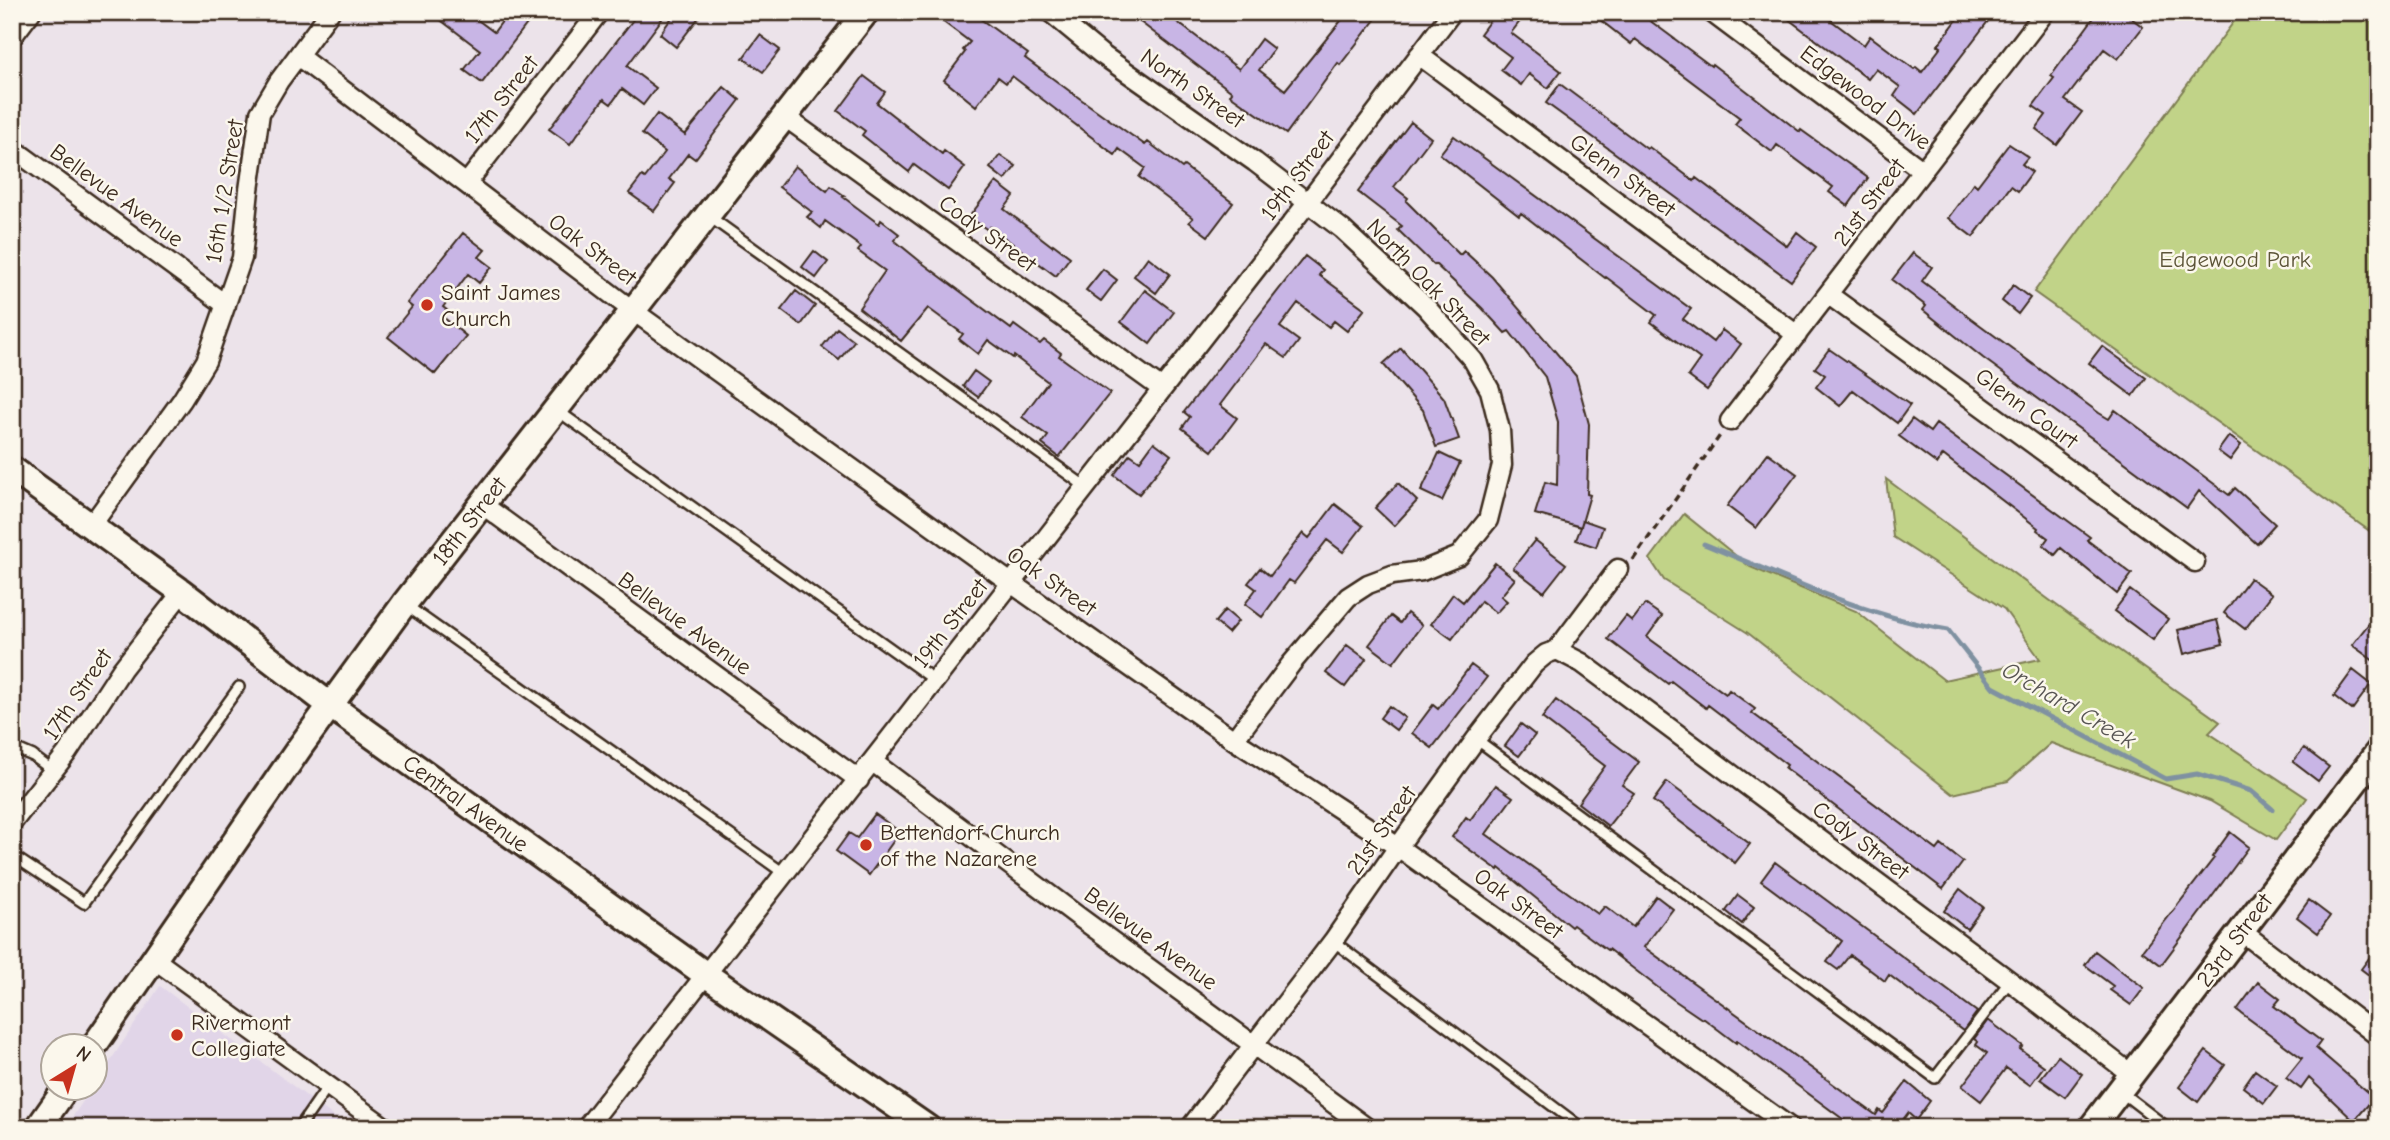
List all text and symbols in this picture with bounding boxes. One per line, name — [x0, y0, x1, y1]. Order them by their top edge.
street label: Edgewood Drive — [1795, 39, 1936, 155]
street label: North Street — [1136, 43, 1251, 135]
street label: 17th Street — [459, 49, 545, 149]
street label: 16th 1/2 Street — [200, 116, 249, 265]
street label: 19th Street — [1255, 124, 1341, 226]
street label: Glenn Street — [1565, 128, 1682, 224]
street label: Bellevue Avenue — [45, 138, 189, 253]
street label: 21st Street — [1828, 152, 1912, 251]
street label: Cody Street — [934, 189, 1043, 279]
street label: Oak Street — [543, 208, 643, 292]
street label: North Oak Street — [1361, 213, 1497, 352]
park label: Edgewood Park — [2159, 246, 2311, 273]
place label: Saint James Church — [441, 279, 560, 332]
marker: Saint James Church — [419, 297, 435, 313]
street label: Glenn Court — [1970, 362, 2084, 455]
street label: 18th Street — [426, 470, 513, 571]
street label: Oak Street — [1002, 541, 1103, 623]
street label: Bellevue Avenue — [613, 566, 757, 681]
street label: 19th Street — [907, 572, 994, 673]
street label: 17th Street — [37, 642, 119, 745]
water label: Orchard Creek — [1997, 655, 2141, 755]
street label: Central Avenue — [398, 749, 534, 858]
street label: 21st Street — [1341, 779, 1423, 880]
street label: Cody Street — [1807, 795, 1915, 886]
place label: Bettendorf Church of the Nazarene — [880, 819, 1060, 872]
marker: Bettendorf Church of the Nazarene — [858, 837, 874, 853]
street label: Oak Street — [1469, 862, 1569, 945]
street label: Bellevue Avenue — [1079, 881, 1223, 996]
street label: 23rd Street — [2191, 887, 2279, 992]
place label: Rivermont Collegiate — [191, 1009, 292, 1062]
marker: Rivermont Collegiate — [169, 1027, 185, 1043]
north arrow — [38, 1032, 108, 1102]
text: N — [72, 1042, 95, 1067]

